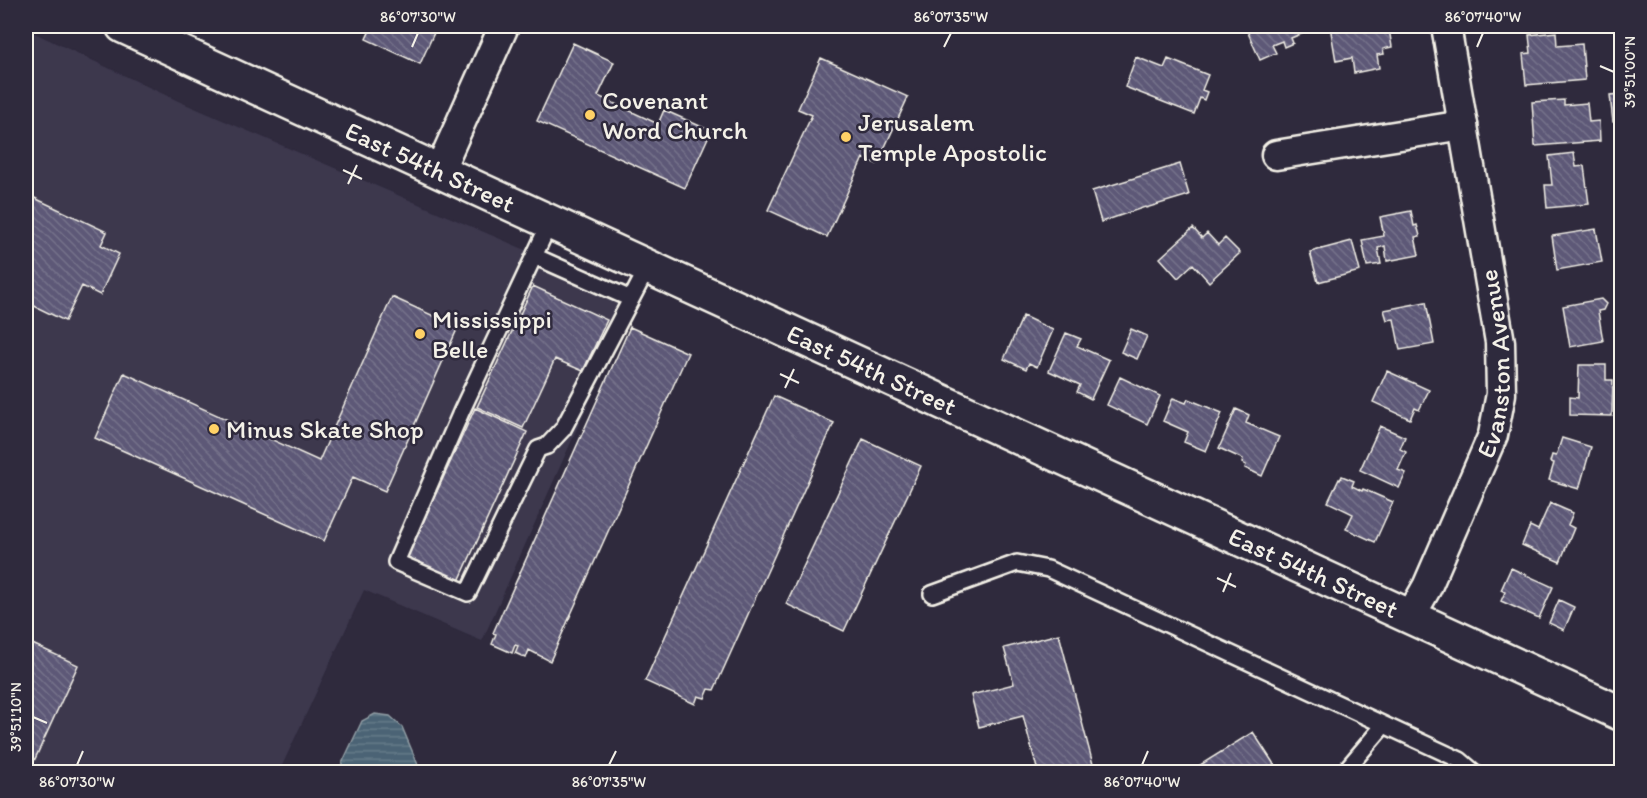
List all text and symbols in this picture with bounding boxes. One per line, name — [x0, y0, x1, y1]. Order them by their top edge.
text: 86°07'30"W — [380, 8, 456, 26]
text: 86°07'35"W — [914, 8, 988, 26]
text: 86°07'40"W — [1445, 8, 1521, 26]
text: 39°51'00"N — [1621, 36, 1639, 108]
place label: Covenant Word Church — [602, 84, 748, 146]
place label: Jerusalem Temple Apostolic — [858, 106, 1047, 168]
marker: Covenant Word Church — [583, 108, 597, 122]
street label: East 54th Street — [340, 114, 520, 220]
marker: Jerusalem Temple Apostolic — [839, 130, 853, 144]
street label: Evanston Avenue — [1469, 267, 1517, 463]
place label: Mississippi Belle — [432, 303, 552, 365]
street label: East 54th Street — [782, 317, 962, 423]
marker: Mississippi Belle — [413, 327, 427, 341]
place label: Minus Skate Shop — [226, 413, 424, 445]
marker: Minus Skate Shop — [207, 422, 221, 436]
street label: East 54th Street — [1224, 520, 1404, 625]
text: 39°51'10"N — [7, 682, 25, 752]
text: 86°07'30"W — [39, 773, 115, 791]
text: 86°07'35"W — [572, 773, 646, 791]
text: 86°07'40"W — [1104, 773, 1180, 791]

